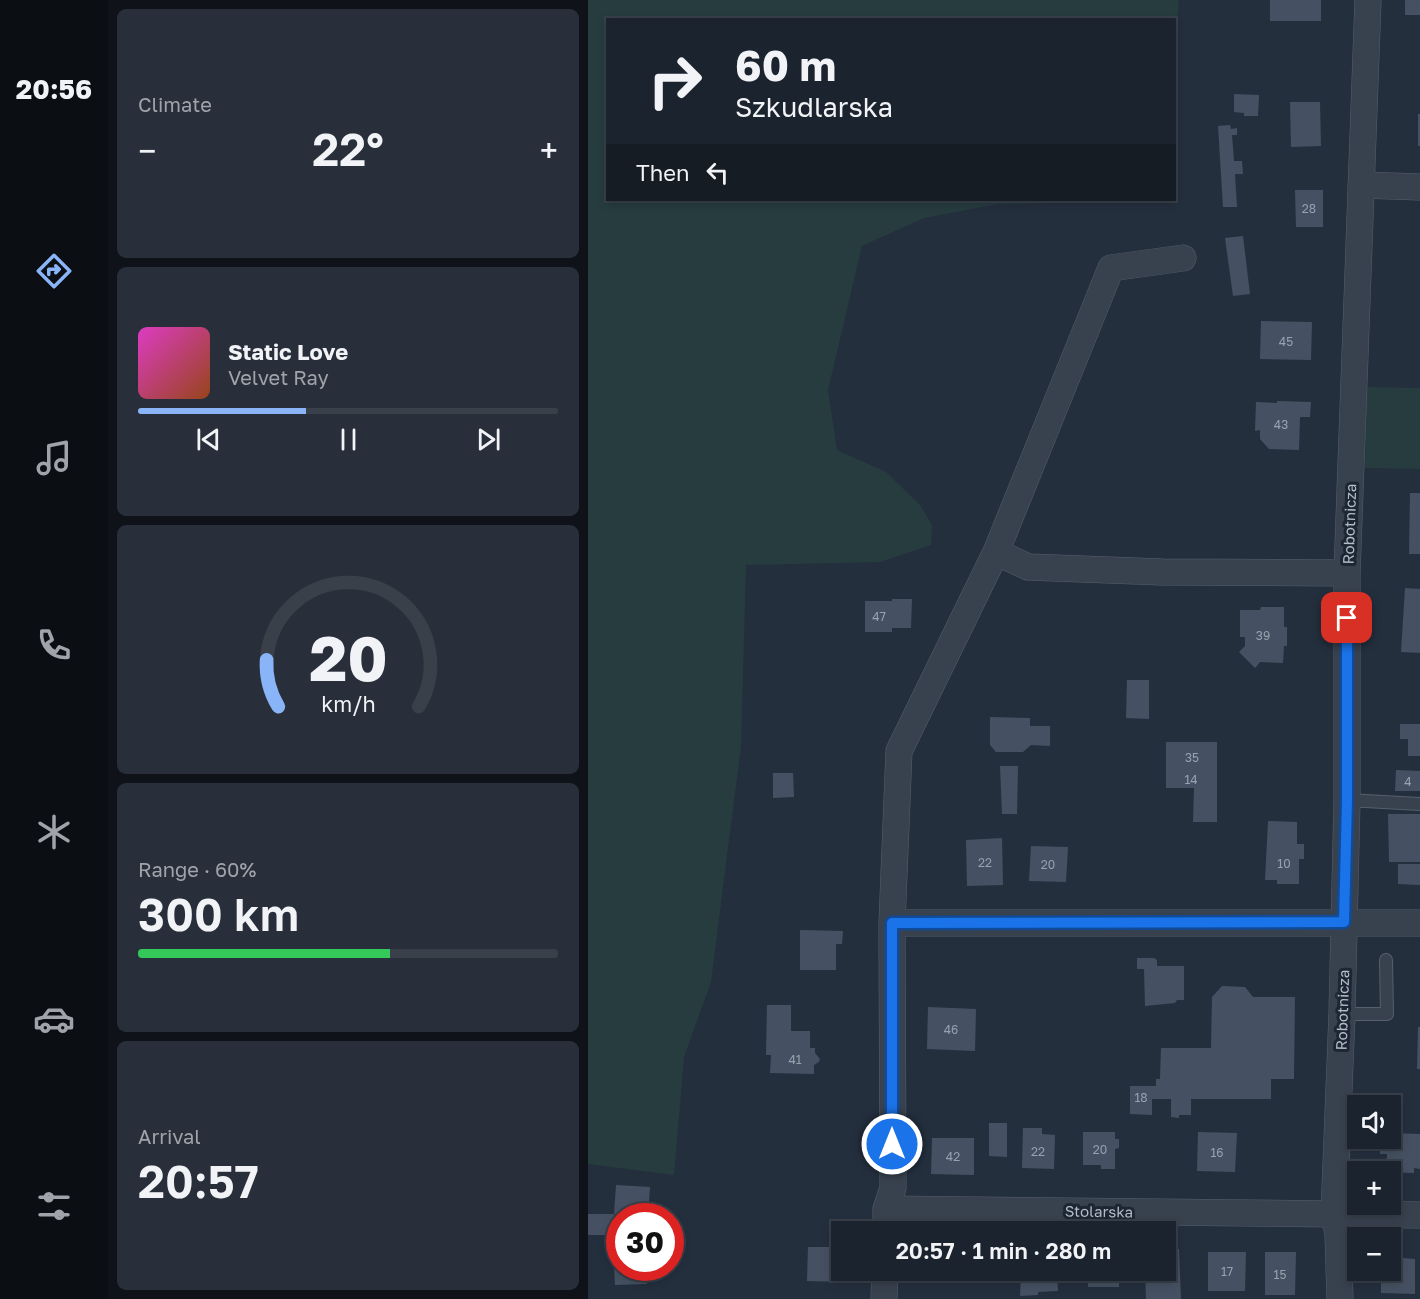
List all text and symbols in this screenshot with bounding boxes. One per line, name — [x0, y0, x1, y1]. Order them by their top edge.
text: 60 m — [735, 40, 836, 90]
icon: right — [636, 42, 714, 120]
text: 20:56 — [16, 73, 92, 105]
text: Szkudlarska — [735, 91, 893, 123]
text: Climate — [138, 92, 212, 116]
text: 22° — [312, 122, 384, 176]
text: − — [138, 131, 156, 170]
text: + — [540, 131, 558, 170]
icon: left — [701, 156, 734, 189]
text: Then — [636, 159, 689, 186]
house number: 28 — [1302, 201, 1316, 216]
icon: directions — [33, 250, 75, 292]
house number: 45 — [1279, 334, 1293, 349]
text: Static Love — [228, 338, 348, 365]
text: Velvet Ray — [228, 365, 329, 389]
house number: 43 — [1274, 417, 1288, 432]
icon: previous — [192, 423, 225, 456]
icon: pause — [332, 423, 365, 456]
icon: next — [472, 423, 505, 456]
icon: music — [33, 437, 75, 479]
street label: Robotnicza — [1339, 483, 1359, 565]
pin — [1321, 592, 1372, 643]
icon: arrive — [1330, 601, 1363, 634]
house number: 47 — [872, 609, 886, 624]
text: 20 — [309, 620, 387, 695]
icon: phone — [33, 624, 75, 666]
house number: 39 — [1256, 628, 1270, 643]
text: km/h — [321, 691, 375, 717]
house number: 35 — [1185, 750, 1199, 765]
house number: 14 — [1184, 772, 1198, 787]
house number: 4 — [1404, 774, 1412, 789]
icon: climate — [33, 811, 75, 853]
house number: 22 — [978, 855, 992, 870]
house number: 10 — [1277, 856, 1291, 871]
text: Range · 60% — [138, 857, 256, 881]
house number: 20 — [1041, 857, 1055, 872]
text: 300 km — [138, 887, 299, 941]
street label: Robotnicza — [1332, 969, 1352, 1051]
icon: car — [33, 998, 75, 1040]
house number: 46 — [944, 1022, 958, 1037]
house number: 41 — [788, 1052, 802, 1067]
house number: 18 — [1134, 1090, 1148, 1105]
map controls — [1347, 1095, 1401, 1281]
button: sound — [1347, 1095, 1401, 1149]
position arrow — [860, 1112, 924, 1176]
text: Arrival — [138, 1124, 201, 1148]
house number: 20 — [1093, 1142, 1107, 1157]
house number: 22 — [1031, 1144, 1045, 1159]
house number: 16 — [1210, 1145, 1224, 1160]
house number: 42 — [946, 1149, 960, 1164]
text: 20:57 — [138, 1154, 259, 1208]
button: + — [1347, 1161, 1401, 1215]
icon: filters — [33, 1185, 75, 1227]
street label: Stolarska — [1065, 1201, 1133, 1221]
speed limit sign: 30 — [606, 1203, 684, 1281]
button: − — [1347, 1227, 1401, 1281]
text: 20:57 · 1 min · 280 m — [896, 1237, 1111, 1264]
house number: 17 — [1221, 1264, 1233, 1279]
house number: 15 — [1274, 1267, 1286, 1282]

